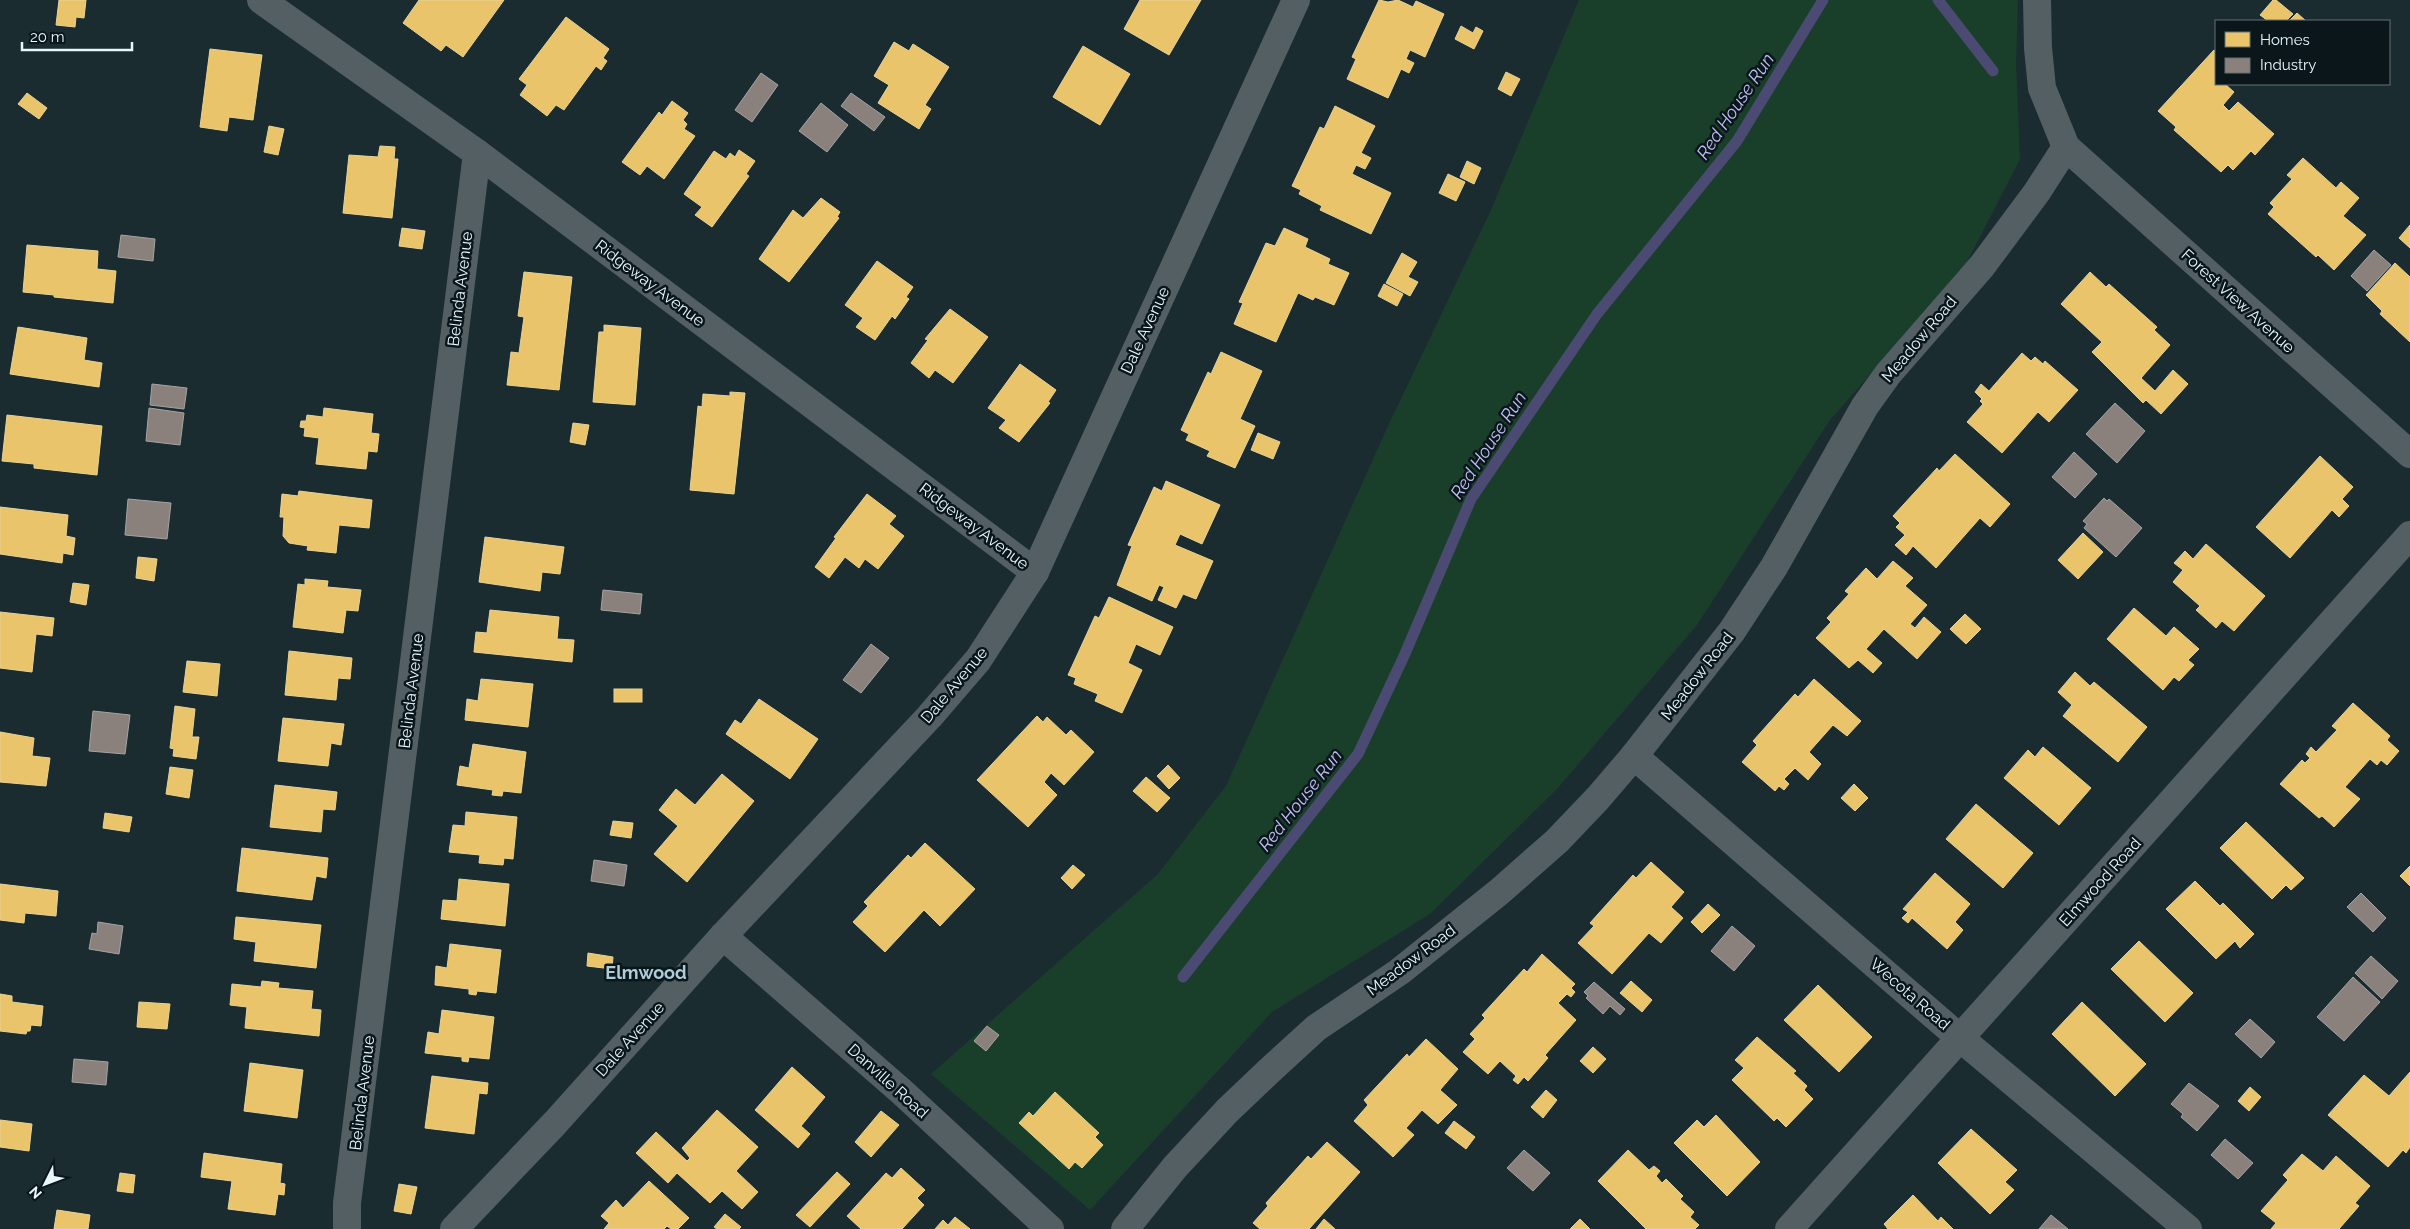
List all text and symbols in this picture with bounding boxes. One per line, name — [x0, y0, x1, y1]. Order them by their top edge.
scale bar — [22, 20, 132, 52]
legend — [2215, 20, 2390, 85]
text: 20 m — [30, 28, 65, 46]
text: Homes — [2260, 31, 2310, 49]
water label: Red House Run — [1692, 49, 1778, 163]
text: Industry — [2260, 56, 2316, 74]
street label: Belinda Avenue — [444, 230, 476, 348]
street label: Ridgeway Avenue — [592, 236, 708, 330]
street label: Forest View Avenue — [2178, 245, 2298, 357]
street label: Dale Avenue — [1117, 284, 1173, 376]
street label: Meadow Road — [1878, 292, 1960, 386]
water label: Red House Run — [1446, 388, 1530, 502]
street label: Ridgeway Avenue — [916, 479, 1032, 573]
street label: Meadow Road — [1657, 628, 1737, 724]
street label: Belinda Avenue — [395, 632, 427, 750]
street label: Dale Avenue — [917, 643, 991, 727]
water label: Red House Run — [1254, 745, 1346, 855]
street label: Elmwood Road — [2055, 834, 2145, 930]
street label: Meadow Road — [1363, 920, 1459, 1000]
street label: Wecota Road — [1866, 954, 1954, 1034]
district label: Elmwood — [605, 962, 687, 983]
street label: Dale Avenue — [592, 998, 668, 1080]
street label: Belinda Avenue — [346, 1034, 378, 1152]
street label: Danville Road — [844, 1040, 932, 1122]
north arrow — [20, 1159, 70, 1209]
text: N — [26, 1183, 45, 1202]

